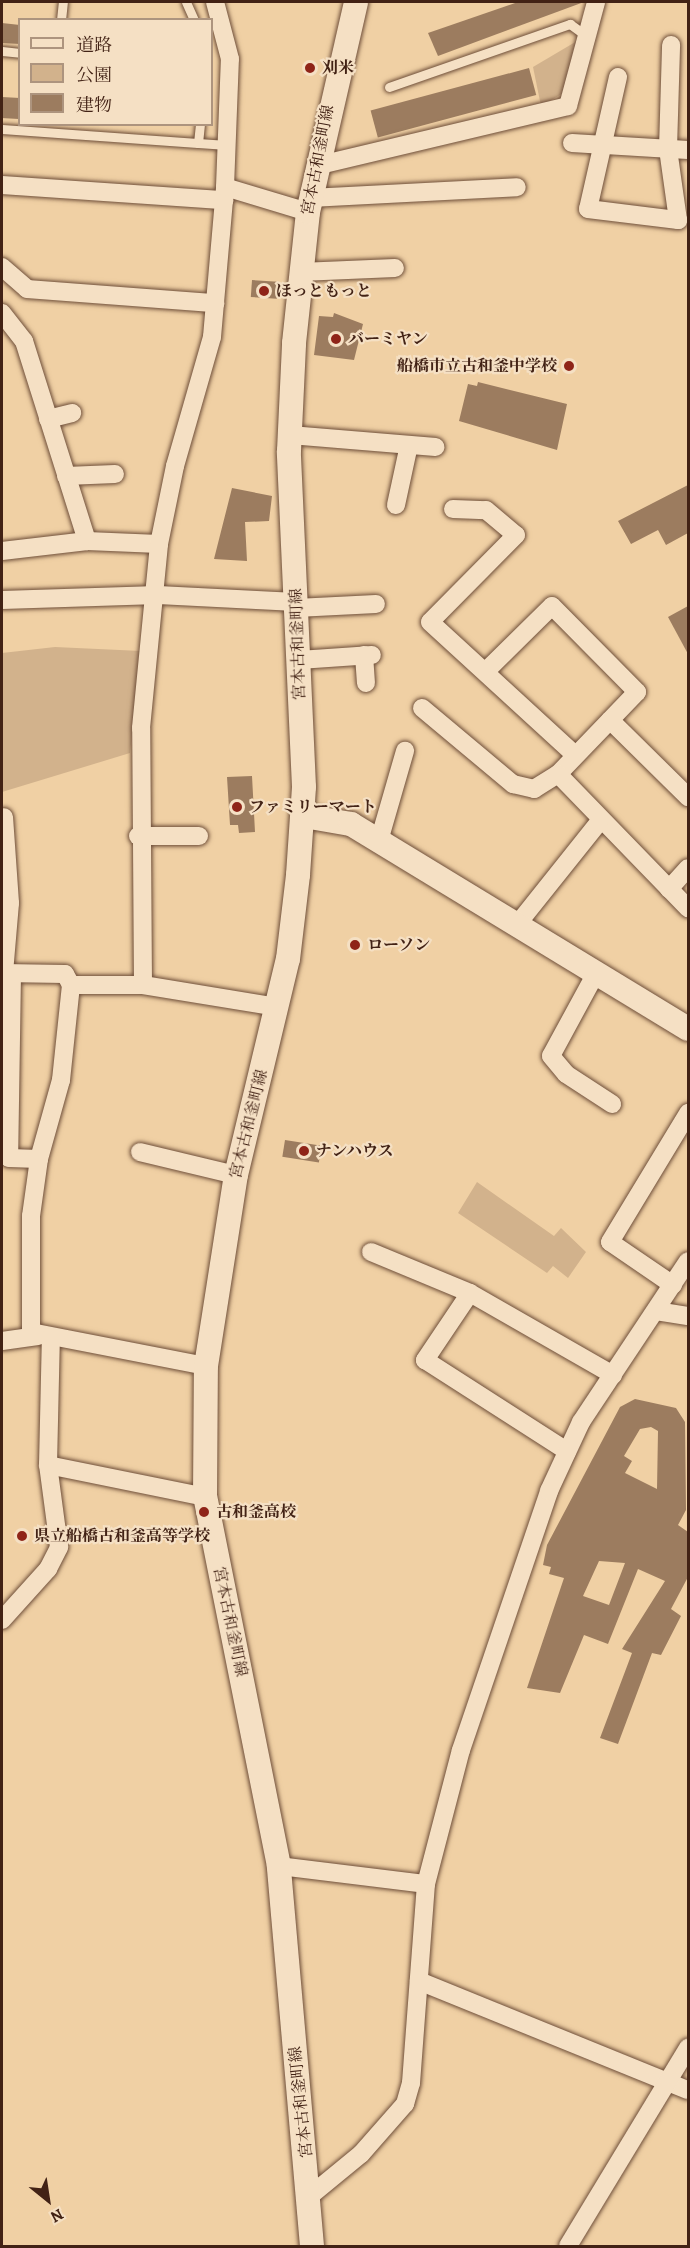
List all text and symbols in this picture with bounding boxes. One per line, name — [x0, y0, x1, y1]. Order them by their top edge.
legend — [18, 18, 213, 126]
text: 道路 — [76, 33, 112, 57]
place label: 刈米 — [322, 58, 354, 78]
marker: 刈米 — [303, 61, 317, 75]
text: 公園 — [76, 63, 112, 87]
text: 建物 — [76, 93, 112, 117]
street label: 宮本古和釜町線 — [298, 103, 338, 217]
place label: ほっともっと — [276, 281, 372, 301]
marker: ほっともっと — [257, 284, 271, 298]
place label: バーミヤン — [348, 329, 428, 349]
marker: バーミヤン — [329, 332, 343, 346]
place label: 船橋市立古和釜中学校 — [397, 356, 557, 376]
marker: 船橋市立古和釜中学校 — [562, 359, 576, 373]
street label: 宮本古和釜町線 — [286, 588, 310, 700]
place label: ファミリーマート — [249, 797, 377, 817]
marker: ファミリーマート — [230, 800, 244, 814]
place label: ローソン — [367, 935, 431, 955]
marker: ローソン — [348, 938, 362, 952]
street label: 宮本古和釜町線 — [226, 1067, 272, 1181]
place label: ナンハウス — [316, 1141, 396, 1161]
marker: ナンハウス — [297, 1144, 311, 1158]
place label: 古和釜高校 — [216, 1502, 296, 1522]
marker: 古和釜高校 — [197, 1505, 211, 1519]
place label: 県立船橋古和釜高等学校 — [34, 1526, 210, 1546]
marker: 県立船橋古和釜高等学校 — [15, 1529, 29, 1543]
street label: 宮本古和釜町線 — [209, 1565, 251, 1679]
street label: 宮本古和釜町線 — [286, 2045, 316, 2159]
north arrow — [18, 2170, 78, 2230]
text: N — [46, 2203, 68, 2228]

